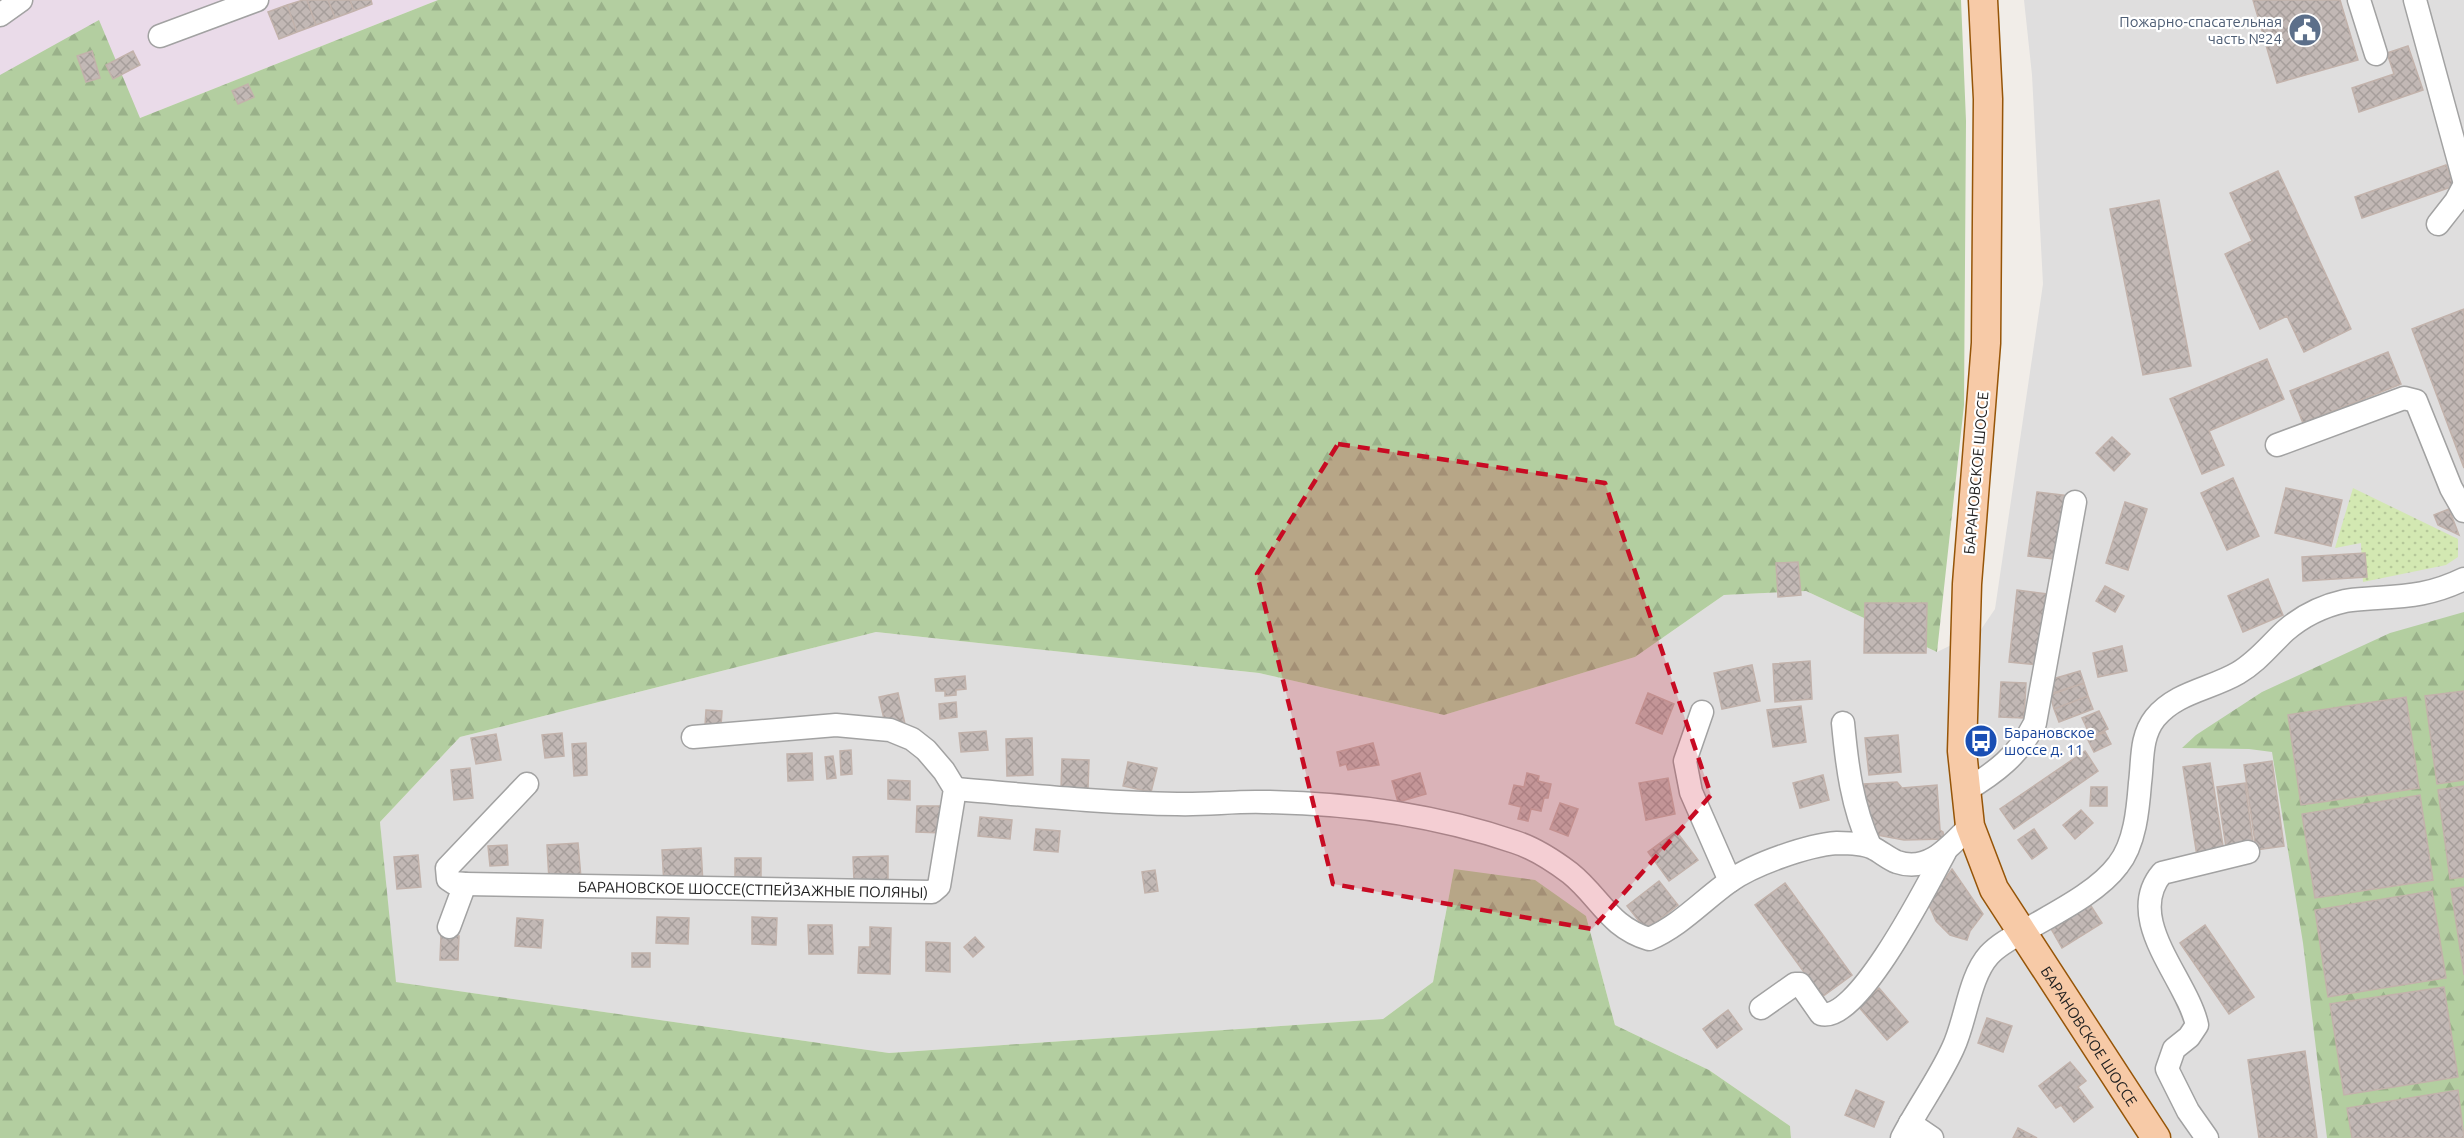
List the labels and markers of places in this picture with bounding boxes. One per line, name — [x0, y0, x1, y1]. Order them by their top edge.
public building icon: Пожарно-спасательная часть №24 — [2287, 12, 2323, 48]
place label: Пожарно-спасательная часть №24 — [2119, 13, 2282, 47]
bus stop icon: Барановское шоссе д. 11 — [1963, 723, 1999, 759]
place label: Барановское шоссе д. 11 — [2004, 724, 2095, 758]

